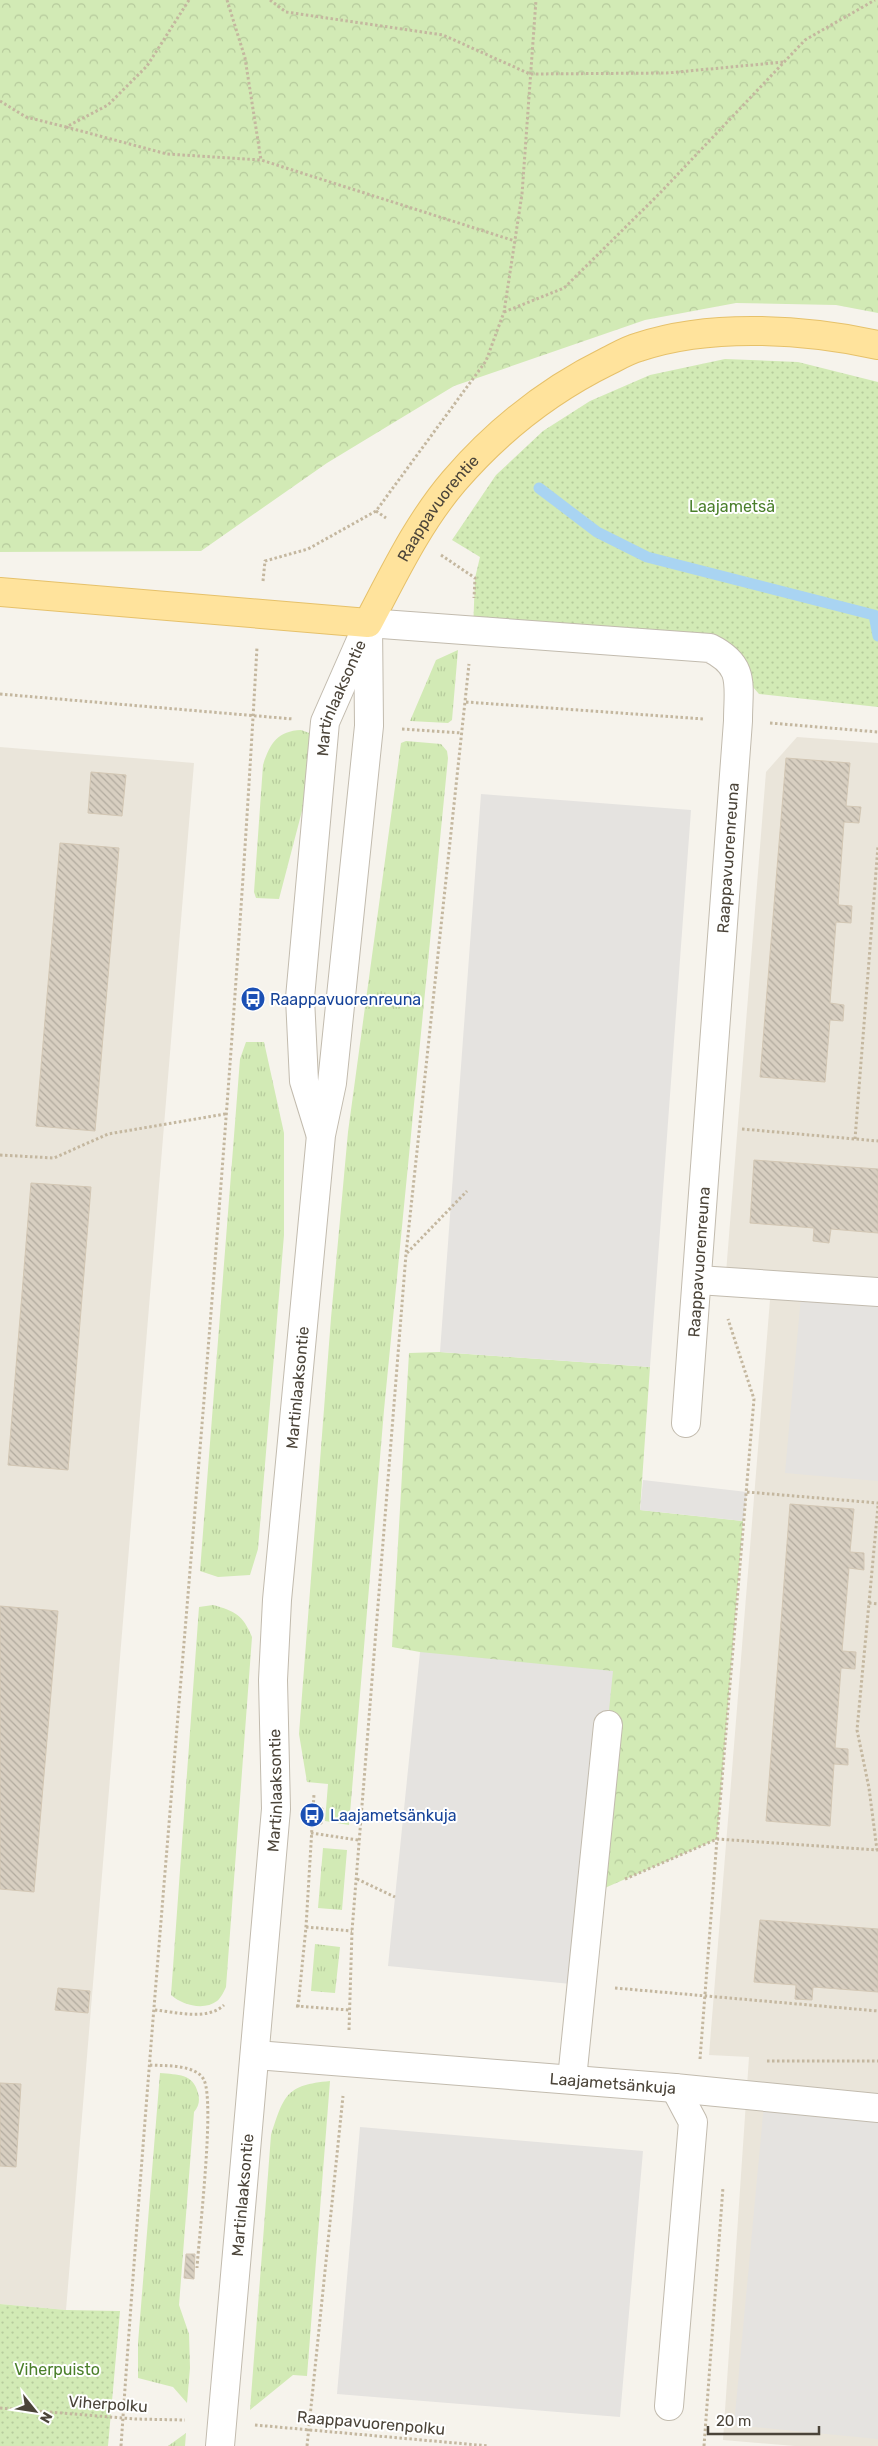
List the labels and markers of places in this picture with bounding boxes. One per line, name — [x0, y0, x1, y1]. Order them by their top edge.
bus stop icon: Raappavuorenreuna — [240, 986, 266, 1012]
place label: Raappavuorenreuna — [270, 990, 421, 1009]
bus stop icon: Laajametsänkuja — [299, 1802, 325, 1828]
place label: Laajametsänkuja — [330, 1806, 457, 1825]

